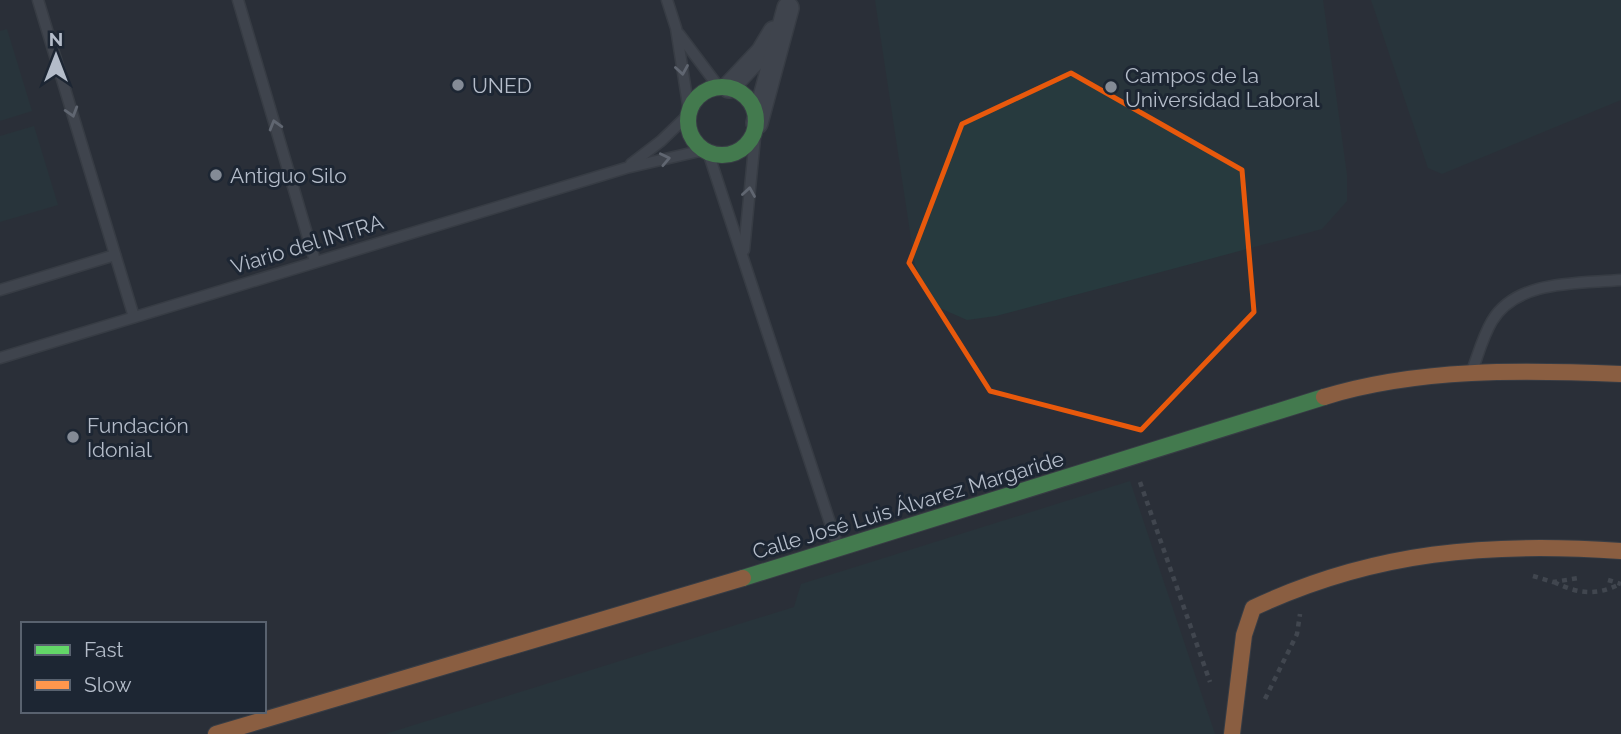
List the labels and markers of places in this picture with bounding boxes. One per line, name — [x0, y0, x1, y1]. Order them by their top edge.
place label: Campos de la Universidad Laboral — [1125, 63, 1320, 112]
place label: UNED — [472, 73, 532, 98]
marker: UNED — [450, 77, 466, 93]
marker: Campos de la Universidad Laboral — [1103, 79, 1119, 95]
place label: Antiguo Silo — [230, 163, 347, 188]
marker: Antiguo Silo — [208, 167, 224, 183]
place label: Fundación Idonial — [87, 413, 189, 462]
marker: Fundación Idonial — [65, 429, 81, 445]

